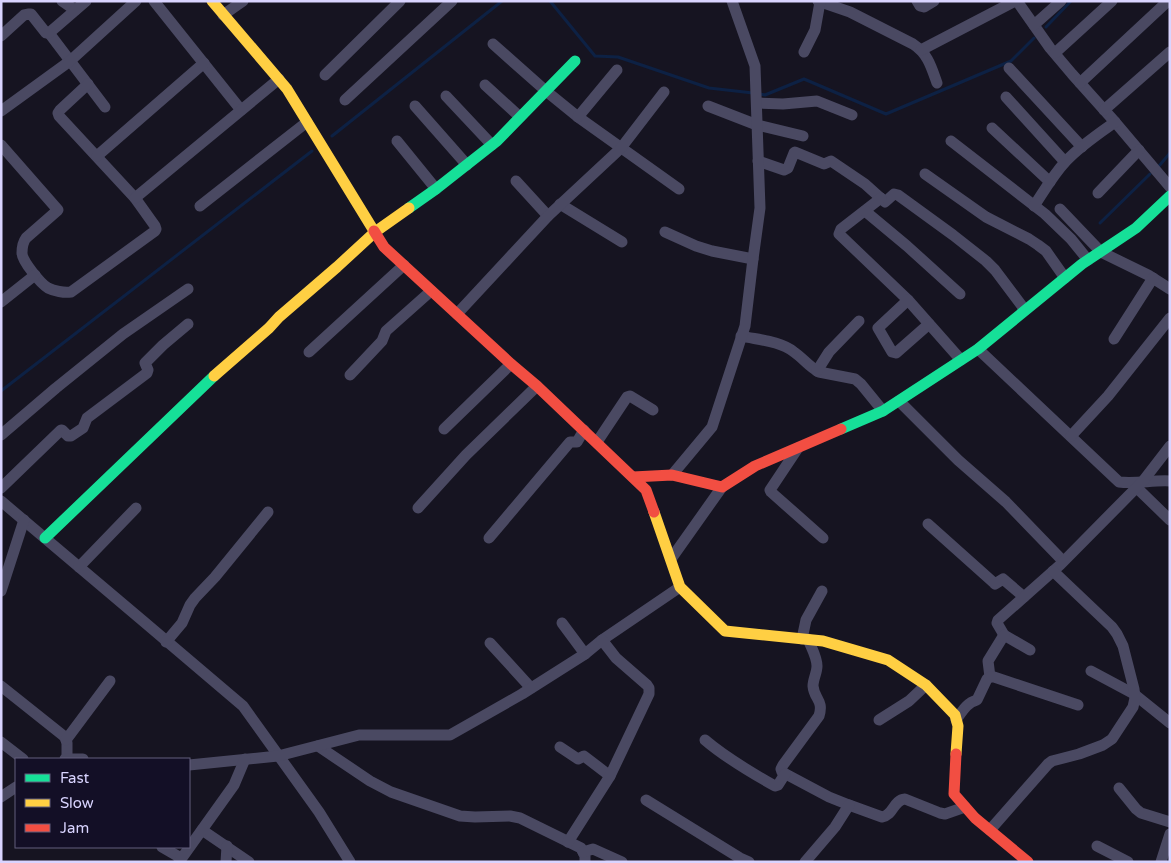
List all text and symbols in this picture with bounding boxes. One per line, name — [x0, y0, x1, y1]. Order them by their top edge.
legend — [15, 758, 190, 848]
text: Fast — [60, 769, 90, 787]
text: Slow — [60, 794, 94, 812]
text: Jam — [60, 819, 89, 837]

